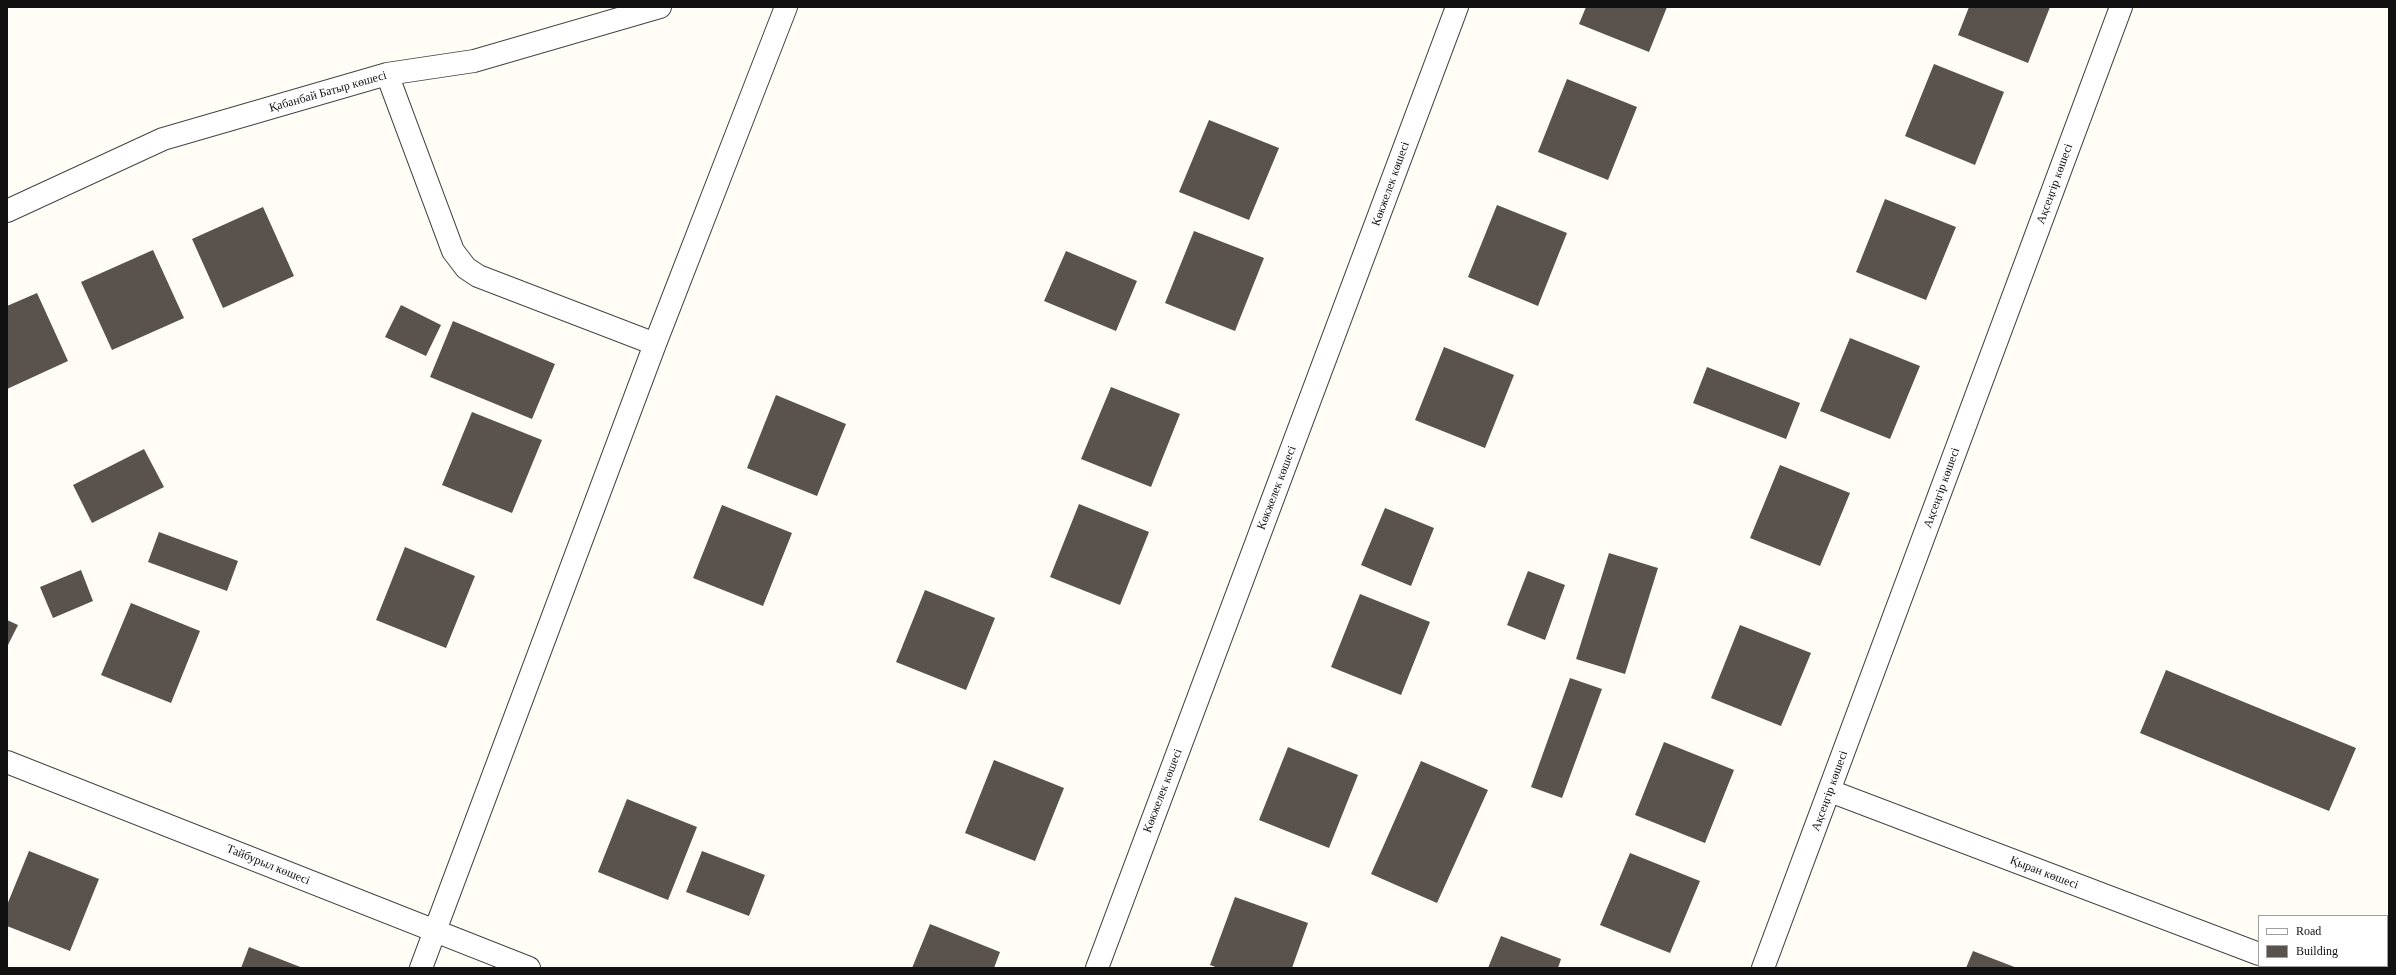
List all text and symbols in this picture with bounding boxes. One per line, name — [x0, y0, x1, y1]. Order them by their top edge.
street label: Қабанбай Батыр көшесі — [268, 68, 388, 116]
street label: Көкжелек көшесі — [1369, 140, 1413, 228]
street label: Ақсеңгір көшесі — [2034, 142, 2076, 226]
street label: Көкжелек көшесі — [1254, 444, 1300, 532]
street label: Ақсеңгір көшесі — [1921, 446, 1963, 530]
street label: Көкжелек көшесі — [1140, 747, 1186, 835]
street label: Ақсеңгір көшесі — [1809, 749, 1851, 833]
street label: Тайбурыл көшесі — [224, 842, 312, 888]
street label: Қыран көшесі — [2008, 853, 2080, 893]
legend — [2258, 915, 2388, 967]
text: Road — [2296, 924, 2321, 938]
text: Building — [2296, 944, 2338, 958]

